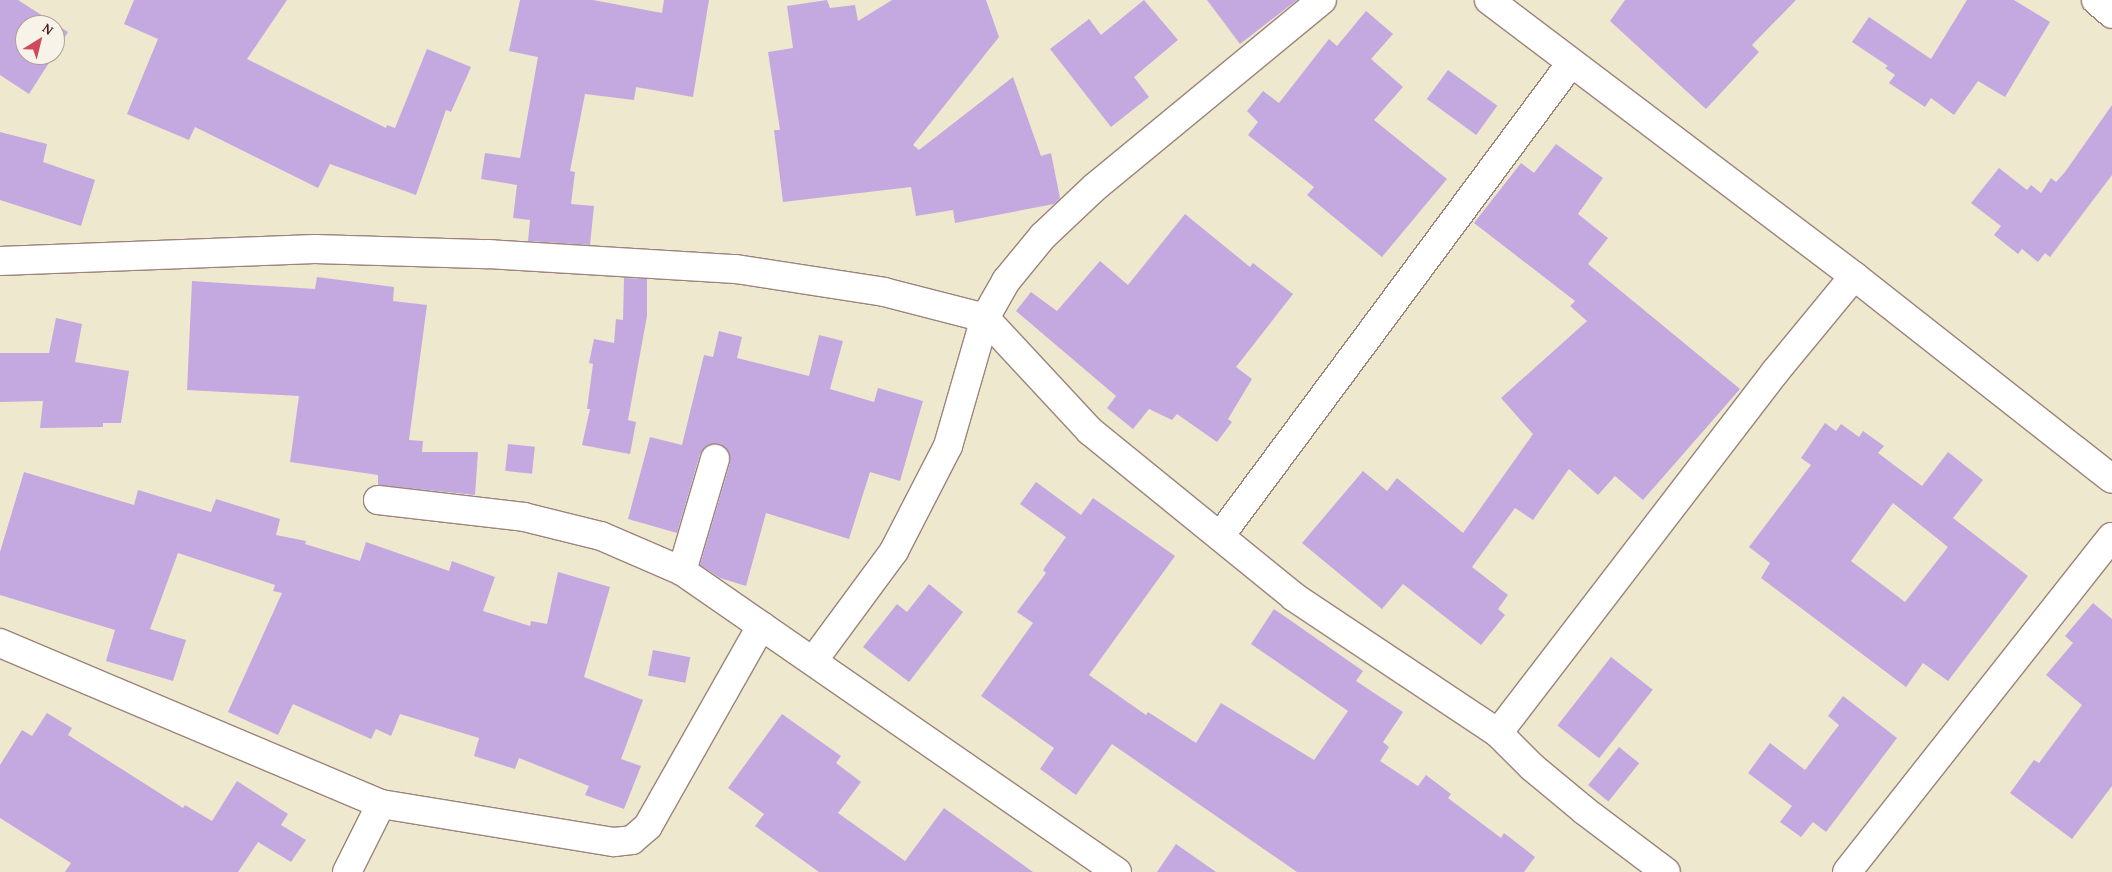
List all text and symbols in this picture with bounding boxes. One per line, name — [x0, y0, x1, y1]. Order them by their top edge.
north arrow — [15, 15, 65, 65]
text: N — [39, 18, 58, 40]

